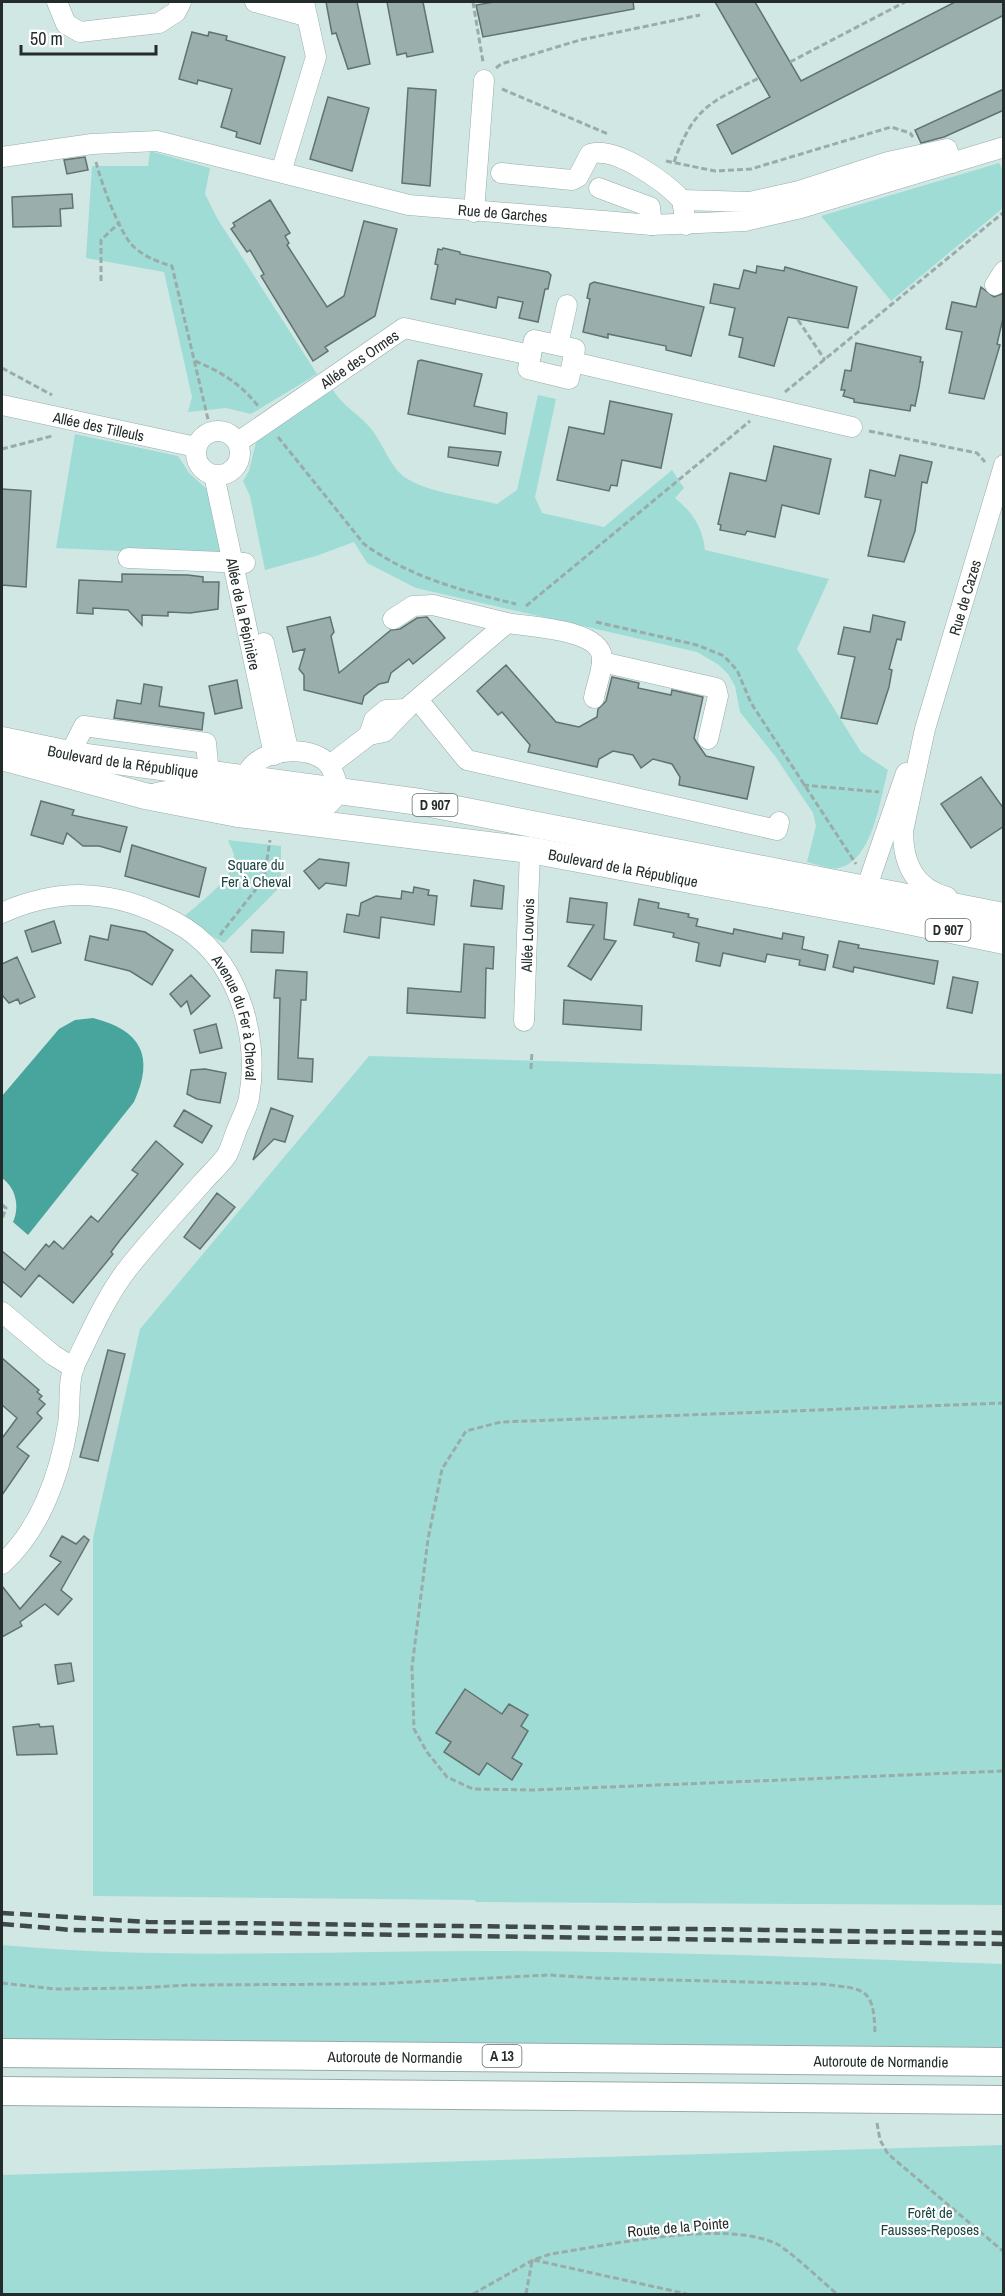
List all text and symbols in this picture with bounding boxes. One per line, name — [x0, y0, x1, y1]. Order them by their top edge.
scale bar — [21, 18, 156, 56]
text: 50 m — [30, 26, 63, 51]
street label: Rue de Garches — [457, 199, 548, 227]
street label: Allée des Ormes — [315, 324, 403, 394]
street label: Allée des Tilleuls — [50, 406, 146, 446]
street label: Allée de la Pépinière — [221, 555, 266, 672]
street label: Rue de Cazes — [943, 557, 986, 638]
street label: Boulevard de la République — [46, 739, 200, 783]
road number: D 907 — [412, 794, 458, 816]
street label: Boulevard de la République — [547, 843, 700, 892]
park label: Square du Fer à Cheval — [221, 854, 291, 892]
street label: Allée Louvois — [515, 898, 539, 973]
road number: D 907 — [926, 919, 970, 941]
street label: Avenue du Fer à Cheval — [207, 949, 262, 1081]
street label: Autoroute de Normandie — [326, 2045, 463, 2068]
road number: A 13 — [482, 2045, 522, 2067]
street label: Autoroute de Normandie — [812, 2050, 949, 2072]
park label: Forêt de Fausses-Reposes — [881, 2202, 979, 2240]
street label: Route de la Pointe — [626, 2212, 730, 2242]

